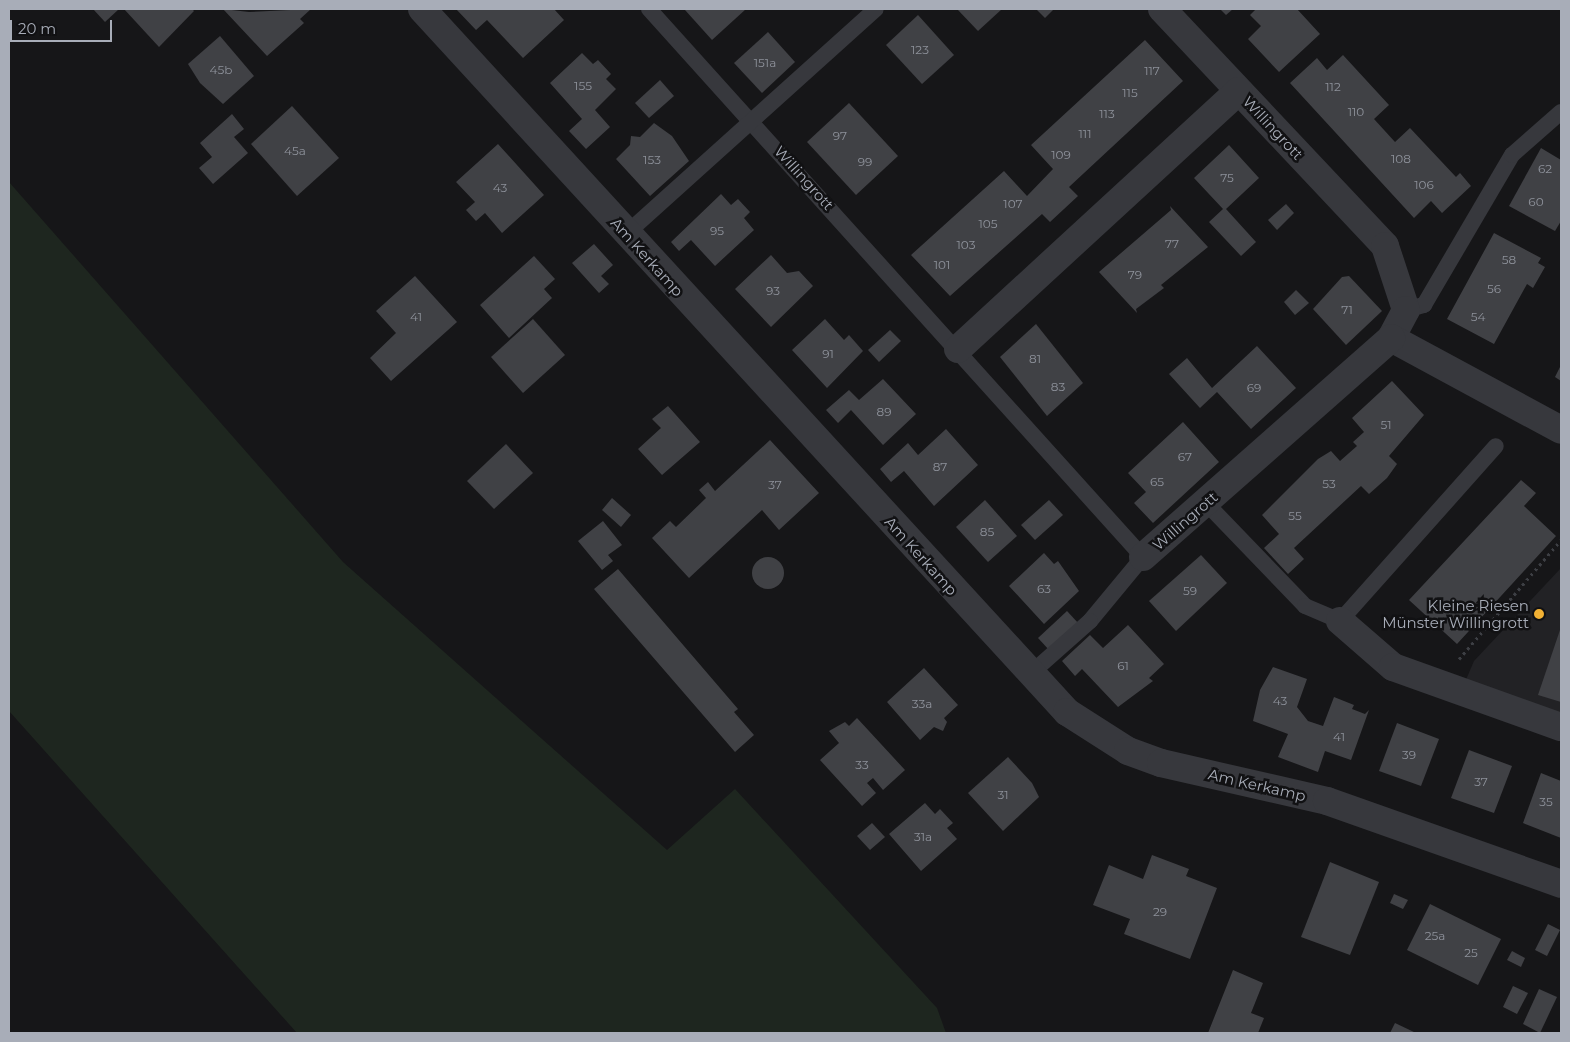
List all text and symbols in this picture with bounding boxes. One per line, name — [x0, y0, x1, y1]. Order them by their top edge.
scale bar — [12, 10, 115, 42]
text: 20 m — [18, 19, 56, 38]
house number: 123 — [911, 43, 929, 57]
house number: 151a — [754, 56, 776, 70]
house number: 45b — [210, 63, 232, 77]
house number: 117 — [1144, 64, 1160, 78]
house number: 155 — [574, 79, 592, 93]
house number: 112 — [1325, 80, 1341, 94]
house number: 115 — [1122, 86, 1138, 100]
street label: Willingrott — [1239, 93, 1307, 163]
house number: 110 — [1348, 105, 1364, 119]
house number: 113 — [1099, 107, 1115, 121]
house number: 111 — [1079, 127, 1091, 141]
house number: 97 — [833, 129, 847, 143]
street label: Willingrott — [770, 142, 838, 214]
house number: 45a — [284, 144, 306, 158]
house number: 109 — [1051, 148, 1071, 162]
house number: 108 — [1391, 152, 1411, 166]
house number: 153 — [643, 153, 661, 167]
house number: 99 — [858, 155, 872, 169]
house number: 62 — [1538, 162, 1552, 176]
house number: 75 — [1220, 171, 1234, 185]
house number: 106 — [1414, 178, 1434, 192]
house number: 43 — [493, 181, 507, 195]
house number: 60 — [1528, 195, 1544, 209]
house number: 107 — [1003, 197, 1023, 211]
street label: Am Kerkamp — [607, 214, 687, 300]
house number: 105 — [978, 217, 998, 231]
house number: 95 — [710, 224, 724, 238]
house number: 77 — [1165, 237, 1179, 251]
house number: 103 — [957, 238, 975, 252]
house number: 58 — [1502, 253, 1516, 267]
house number: 101 — [934, 258, 950, 272]
house number: 79 — [1128, 268, 1142, 282]
house number: 56 — [1487, 282, 1501, 296]
house number: 93 — [766, 284, 780, 298]
house number: 71 — [1341, 303, 1353, 317]
house number: 41 — [410, 310, 422, 324]
house number: 54 — [1471, 310, 1485, 324]
house number: 91 — [822, 347, 834, 361]
house number: 81 — [1029, 352, 1041, 366]
house number: 83 — [1051, 380, 1065, 394]
house number: 69 — [1247, 381, 1261, 395]
house number: 89 — [877, 405, 891, 419]
house number: 51 — [1380, 418, 1392, 432]
house number: 67 — [1178, 450, 1192, 464]
house number: 87 — [933, 460, 947, 474]
house number: 65 — [1150, 475, 1164, 489]
house number: 53 — [1322, 477, 1336, 491]
house number: 37 — [768, 478, 782, 492]
street label: Willingrott — [1149, 488, 1221, 554]
house number: 55 — [1288, 509, 1302, 523]
street label: Am Kerkamp — [881, 513, 961, 599]
house number: 85 — [980, 525, 994, 539]
house number: 63 — [1037, 582, 1051, 596]
house number: 59 — [1183, 584, 1197, 598]
place label: Kleine Riesen Münster Willingrott — [1382, 596, 1529, 631]
marker: Kleine Riesen Münster Willingrott — [1533, 608, 1545, 620]
house number: 61 — [1117, 659, 1129, 673]
house number: 43 — [1273, 694, 1287, 708]
house number: 33a — [912, 697, 932, 711]
house number: 41 — [1333, 730, 1345, 744]
house number: 39 — [1402, 748, 1416, 762]
house number: 33 — [855, 758, 869, 772]
street label: Am Kerkamp — [1206, 765, 1308, 805]
house number: 37 — [1474, 775, 1488, 789]
house number: 31 — [997, 788, 1009, 802]
house number: 35 — [1539, 795, 1553, 809]
house number: 31a — [914, 830, 932, 844]
house number: 29 — [1153, 905, 1167, 919]
house number: 25a — [1425, 929, 1445, 943]
house number: 25 — [1464, 946, 1478, 960]

